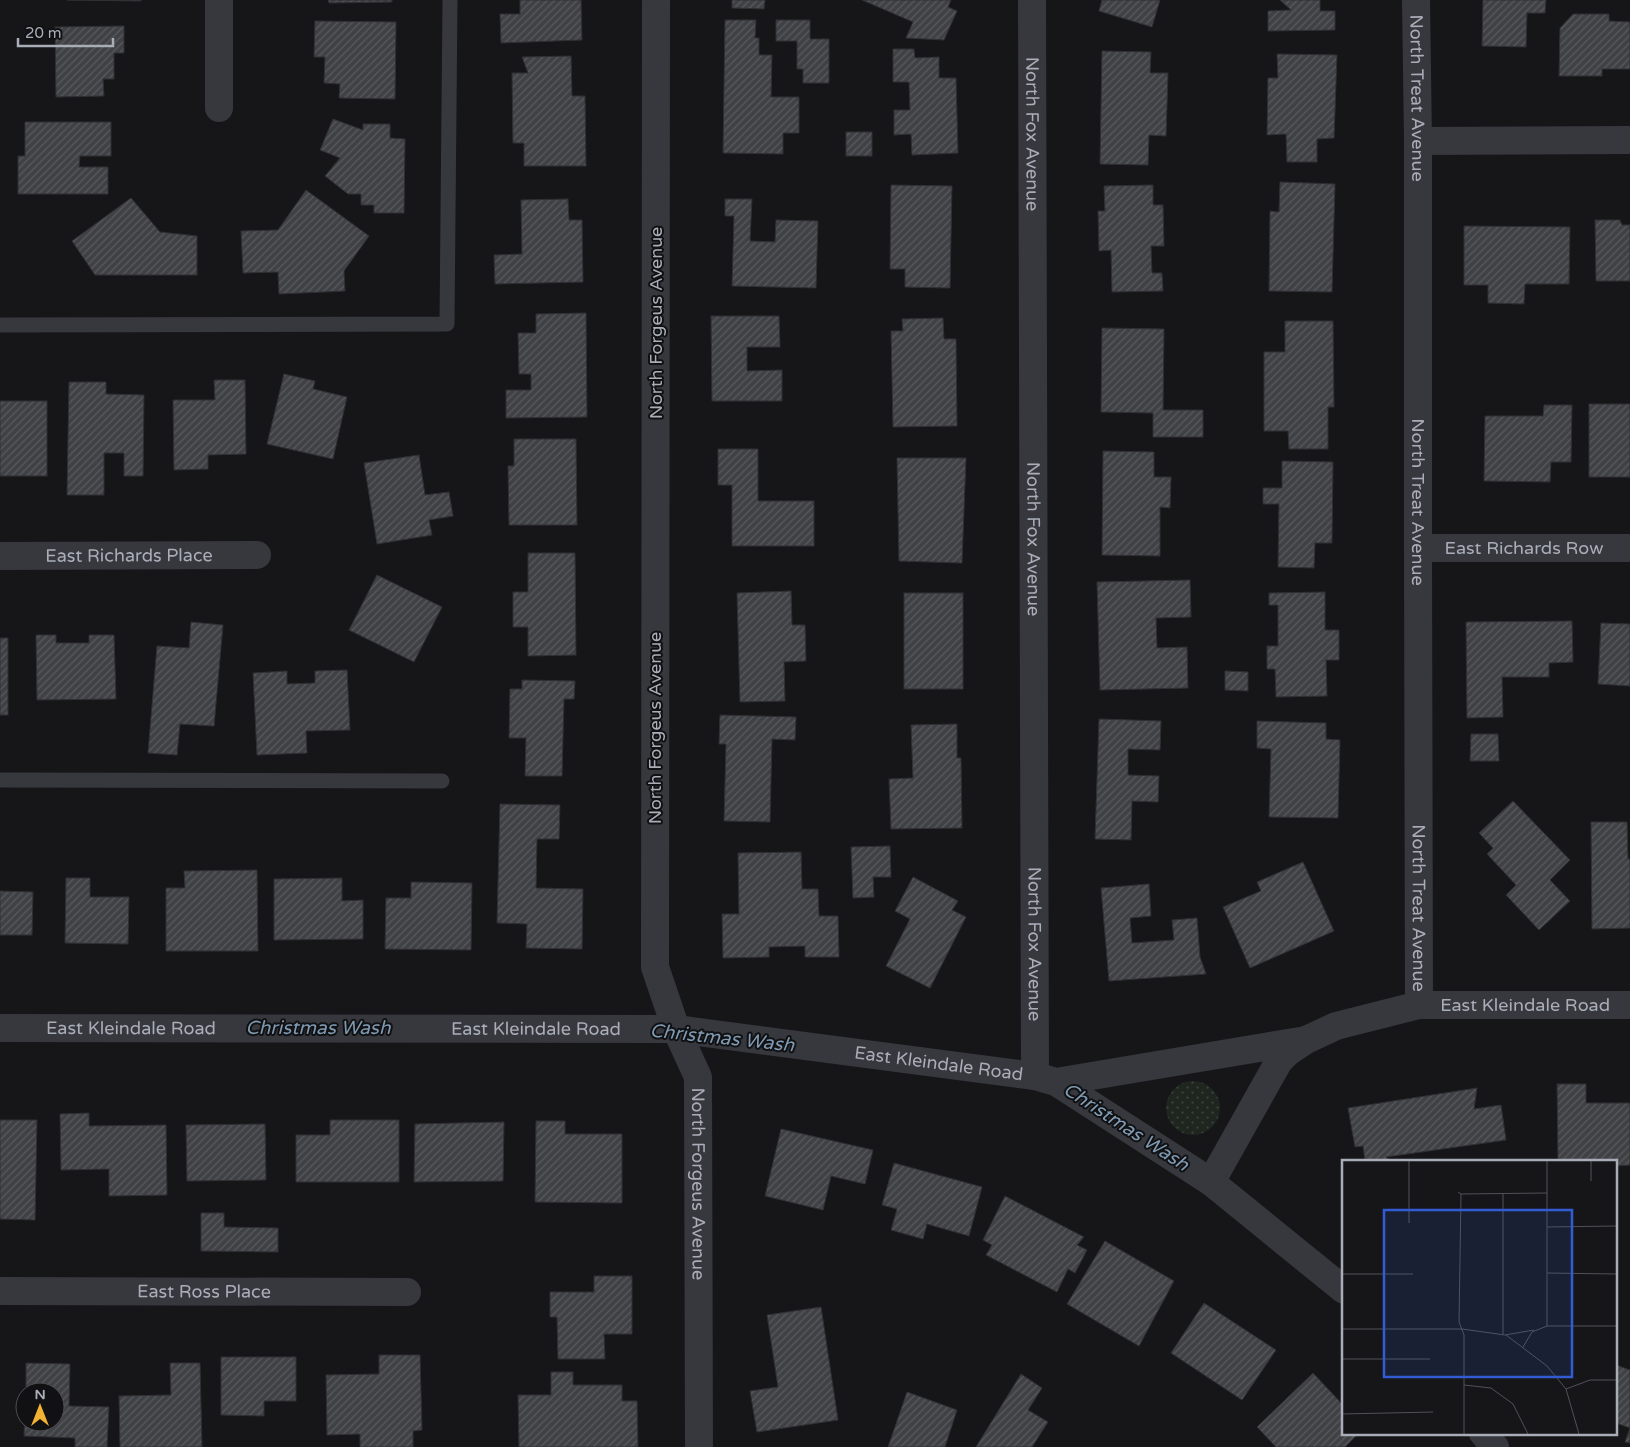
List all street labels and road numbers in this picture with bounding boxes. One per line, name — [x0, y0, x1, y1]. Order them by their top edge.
street label: North Treat Avenue — [1405, 14, 1429, 182]
street label: North Fox Avenue — [1021, 57, 1044, 211]
street label: North Forgeus Avenue — [645, 227, 667, 419]
street label: North Treat Avenue — [1407, 418, 1429, 586]
street label: North Fox Avenue — [1022, 462, 1045, 616]
street label: East Richards Row — [1445, 537, 1603, 559]
street label: East Richards Place — [45, 544, 213, 567]
street label: North Forgeus Avenue — [644, 632, 666, 824]
street label: North Treat Avenue — [1408, 824, 1430, 992]
street label: North Fox Avenue — [1023, 867, 1046, 1021]
street label: East Kleindale Road — [1440, 994, 1610, 1016]
street label: East Kleindale Road — [46, 1017, 216, 1039]
street label: East Kleindale Road — [451, 1018, 621, 1040]
street label: East Kleindale Road — [853, 1041, 1024, 1085]
street label: North Forgeus Avenue — [687, 1087, 710, 1280]
street label: East Ross Place — [137, 1280, 271, 1303]

